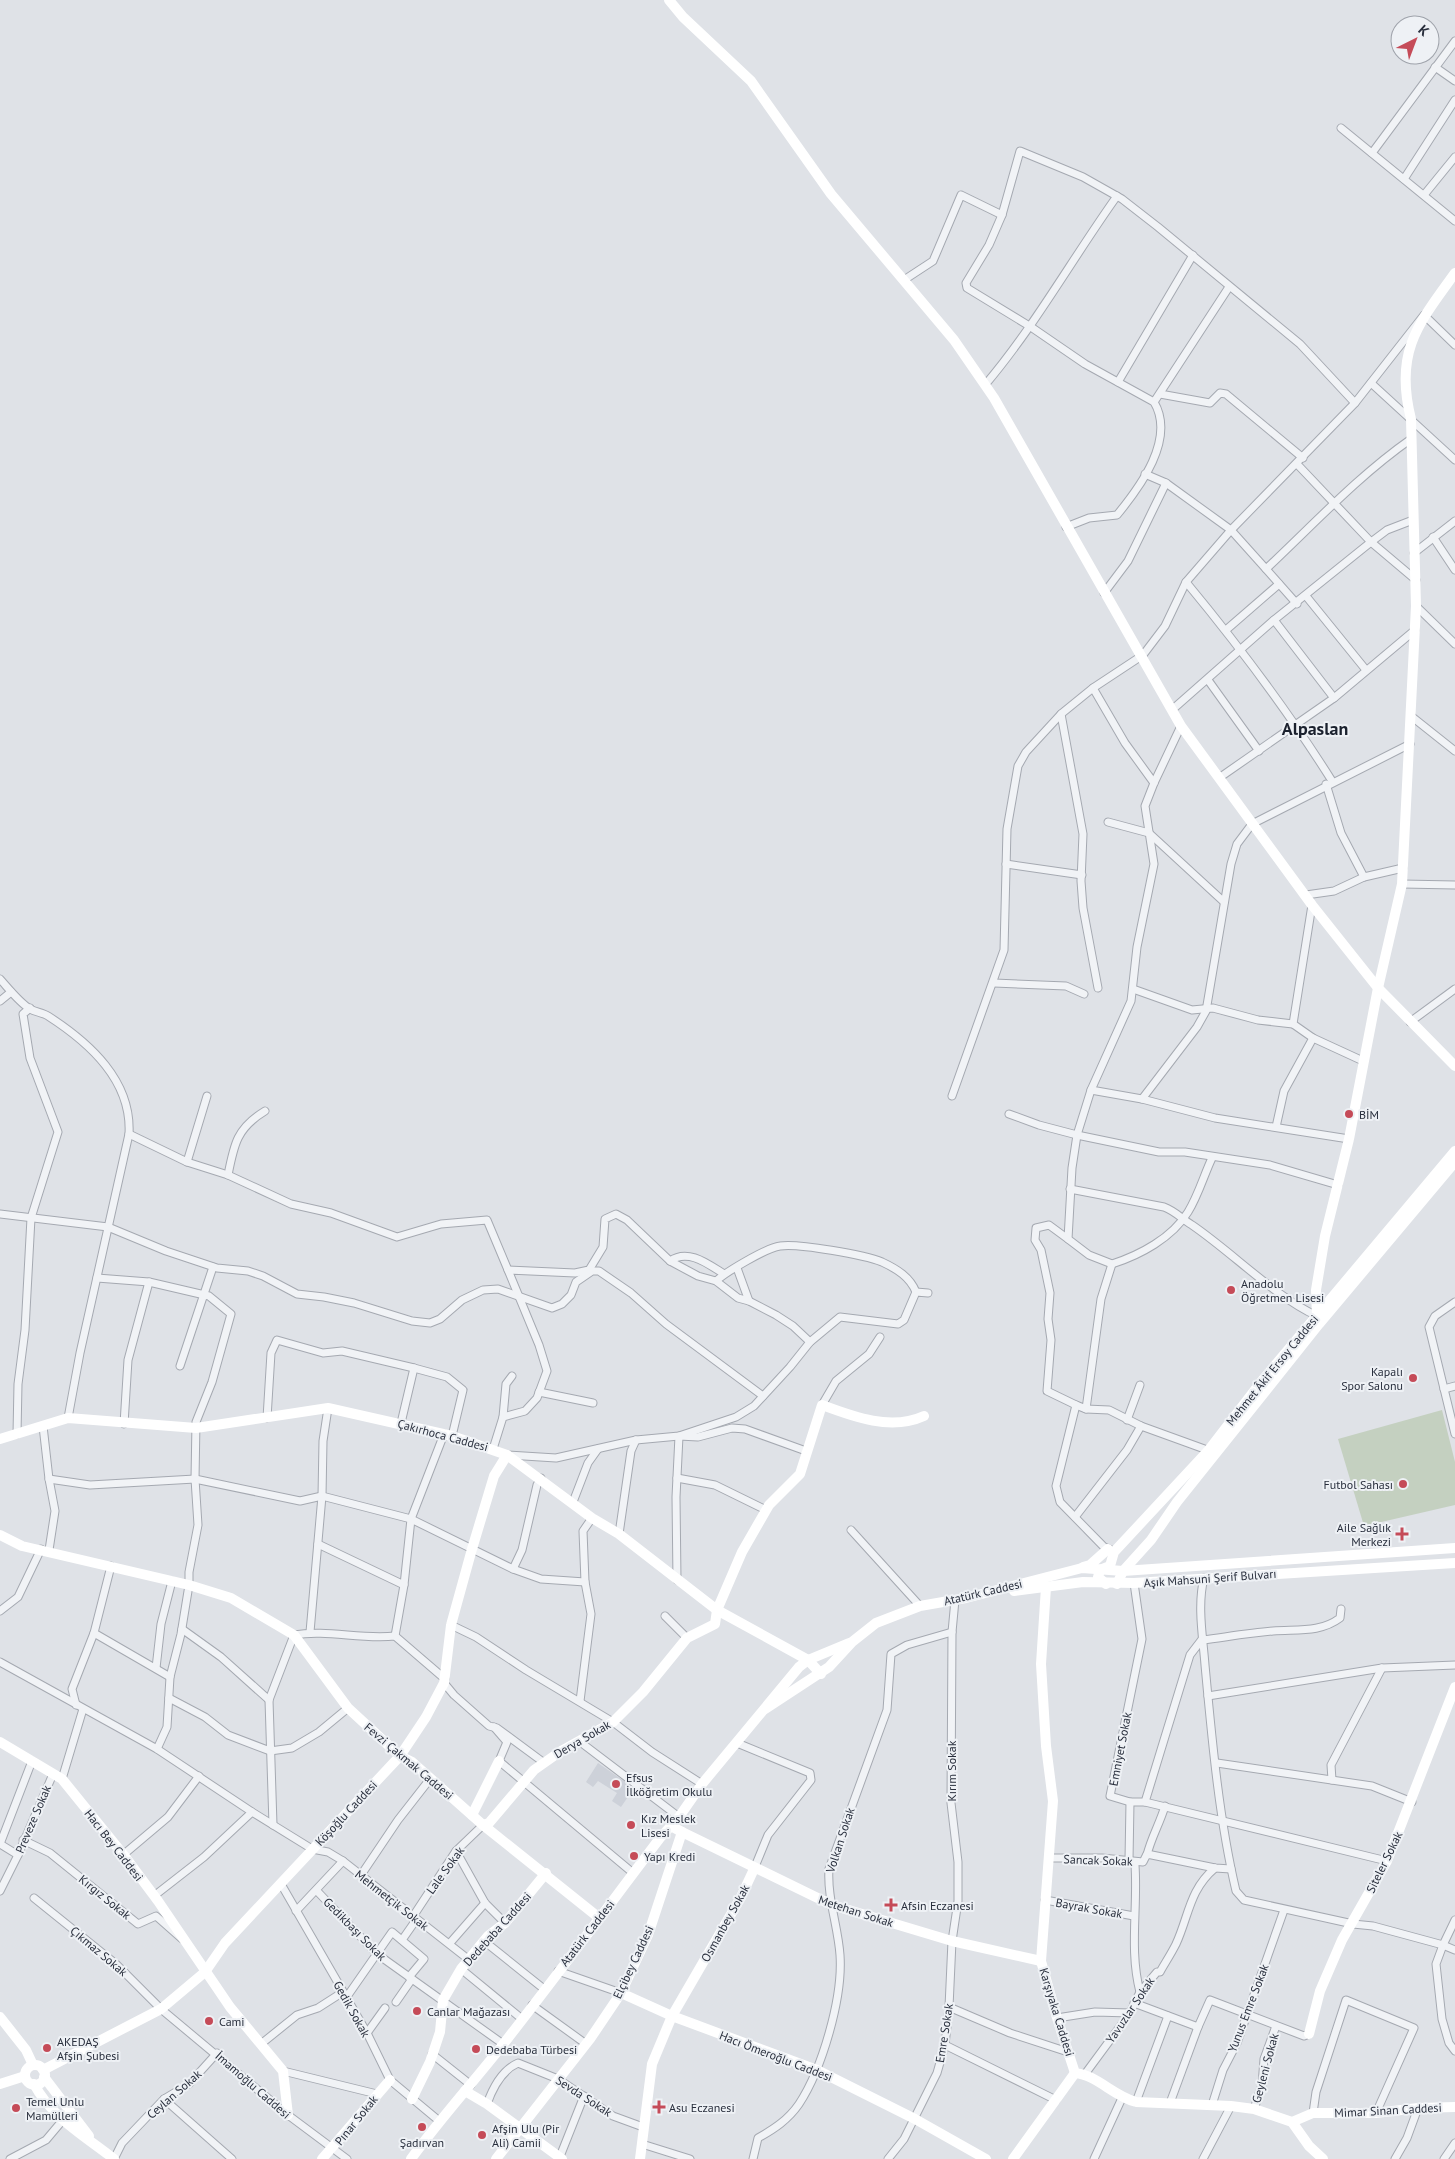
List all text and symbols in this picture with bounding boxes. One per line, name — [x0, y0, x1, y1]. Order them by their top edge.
north arrow — [1390, 15, 1440, 65]
text: K — [1414, 21, 1433, 40]
district label: Alpaslan — [1282, 717, 1348, 740]
place label: BİM — [1359, 1107, 1379, 1122]
marker: BİM — [1343, 1108, 1355, 1120]
place label: Anadolu Öğretmen Lisesi — [1241, 1276, 1324, 1305]
marker: Anadolu Öğretmen Lisesi — [1225, 1284, 1237, 1296]
street label: Mehmet Âkif Ersoy Caddesi — [1223, 1312, 1321, 1428]
place label: Kapalı Spor Salonu — [1341, 1364, 1403, 1393]
marker: Kapalı Spor Salonu — [1407, 1372, 1419, 1384]
street label: Çakırhoca Caddesi — [396, 1416, 490, 1454]
place label: Futbol Sahası — [1324, 1477, 1393, 1492]
marker: Futbol Sahası — [1397, 1478, 1409, 1490]
place label: Aile Sağlık Merkezi — [1337, 1520, 1391, 1549]
marker: Aile Sağlık Merkezi — [1395, 1527, 1409, 1541]
street label: Aşık Mahsuni Şerif Bulvarı — [1143, 1566, 1277, 1590]
street label: Atatürk Caddesi — [942, 1576, 1024, 1608]
street label: Emniyet Sokak — [1105, 1710, 1135, 1787]
street label: Derya Sokak — [551, 1717, 613, 1761]
street label: Fevzi Çakmak Caddesi — [361, 1719, 457, 1803]
street label: Kırım Sokak — [944, 1740, 959, 1802]
place label: Efsus İlköğretim Okulu — [626, 1770, 712, 1799]
street label: Köşoğlu Caddesi — [312, 1777, 380, 1849]
marker: Efsus İlköğretim Okulu — [610, 1778, 622, 1790]
street label: Preveze Sokak — [12, 1782, 54, 1855]
street label: Volkan Sokak — [822, 1805, 858, 1876]
street label: Hacı Bey Caddesi — [81, 1806, 147, 1884]
place label: Kız Meslek Lisesi — [641, 1811, 696, 1840]
marker: Kız Meslek Lisesi — [625, 1819, 637, 1831]
street label: Siteler Sokak — [1363, 1828, 1405, 1895]
street label: Lale Sokak — [423, 1843, 467, 1897]
place label: Yapı Kredi — [644, 1849, 696, 1864]
marker: Yapı Kredi — [628, 1850, 640, 1862]
street label: Sancak Sokak — [1063, 1851, 1133, 1869]
street label: Mehmetçik Sokak — [352, 1867, 432, 1934]
street label: Kırgız Sokak — [76, 1871, 134, 1923]
street label: Osmanbey Sokak — [697, 1881, 753, 1964]
street label: Dedebaba Caddesi — [460, 1889, 534, 1969]
street label: Metehan Sokak — [817, 1892, 896, 1930]
street label: Gedikbaşı Sokak — [320, 1894, 390, 1964]
street label: Bayrak Sokak — [1054, 1895, 1124, 1921]
street label: Atatürk Caddesi — [556, 1897, 618, 1969]
place label: Afsin Eczanesi — [901, 1898, 974, 1913]
marker: Afsin Eczanesi — [885, 1899, 897, 1911]
street label: Çıkmaz Sokak — [67, 1923, 131, 1979]
street label: Elçibey Caddesi — [609, 1923, 657, 2001]
street label: Yunus Emre Sokak — [1224, 1961, 1272, 2054]
street label: Karşıyaka Caddesi — [1036, 1966, 1078, 2058]
street label: Yavuzlar Sokak — [1102, 1974, 1158, 2046]
street label: Gedik Sokak — [330, 1978, 374, 2040]
street label: Emre Sokak — [932, 2002, 956, 2064]
place label: Canlar Mağazası — [427, 2004, 510, 2019]
marker: Canlar Mağazası — [411, 2005, 423, 2017]
place label: Cami — [219, 2014, 245, 2029]
marker: Cami — [203, 2015, 215, 2027]
street label: Hacı Ömeroğlu Caddesi — [717, 2028, 835, 2084]
street label: Geyleni Sokak — [1248, 2031, 1282, 2105]
place label: AKEDAŞ Afşin Şubesi — [57, 2034, 120, 2063]
marker: AKEDAŞ Afşin Şubesi — [41, 2042, 53, 2054]
place label: Dedebaba Türbesi — [486, 2042, 577, 2057]
marker: Dedebaba Türbesi — [470, 2043, 482, 2055]
street label: İmamoğlu Caddesi — [212, 2048, 294, 2122]
street label: Ceylan Sokak — [144, 2066, 205, 2122]
street label: Sevda Sokak — [553, 2072, 615, 2120]
street label: Pınar Sokak — [331, 2092, 381, 2148]
place label: Temel Unlu Mamülleri — [26, 2094, 84, 2123]
place label: Asu Eczanesi — [669, 2100, 735, 2115]
street label: Mimar Sinan Caddesi — [1334, 2100, 1442, 2120]
marker: Asu Eczanesi — [653, 2101, 665, 2113]
marker: Temel Unlu Mamülleri — [10, 2102, 22, 2114]
marker: Şadırvan — [416, 2121, 428, 2133]
place label: Afşin Ulu (Pir Ali) Camii — [492, 2121, 559, 2150]
marker: Afşin Ulu (Pir Ali) Camii — [476, 2129, 488, 2141]
place label: Şadırvan — [400, 2135, 444, 2150]

